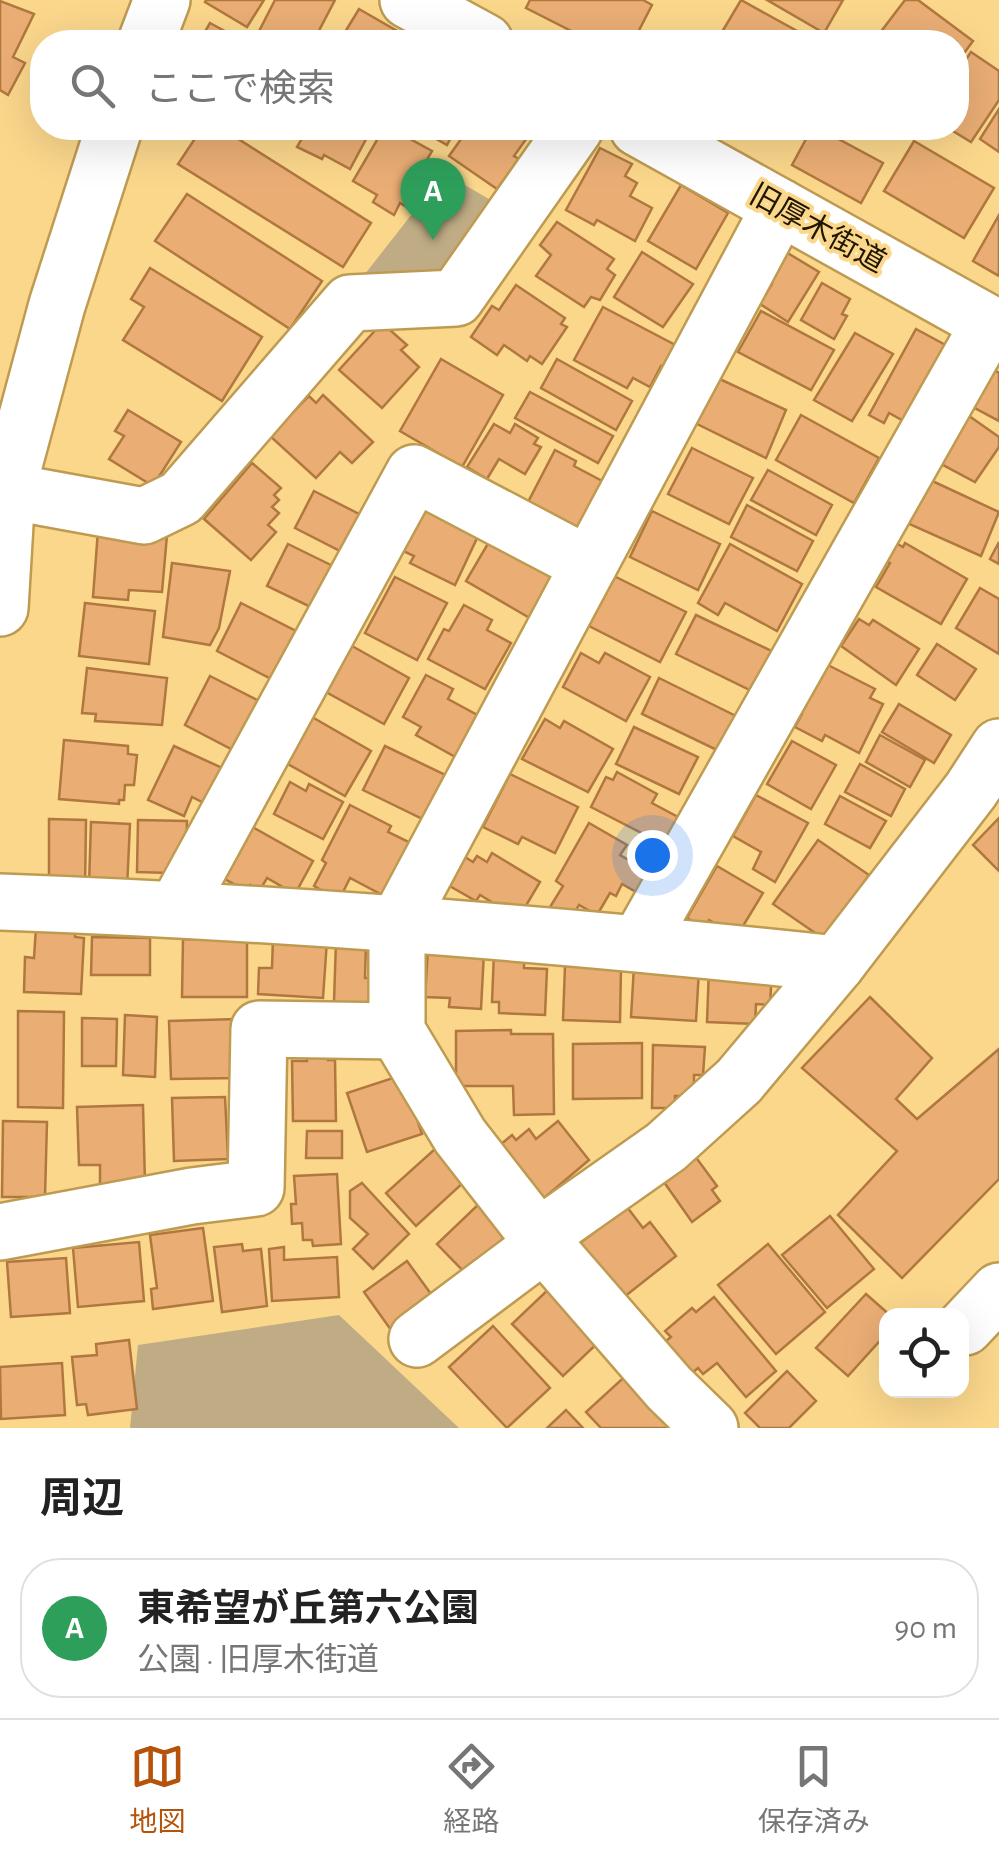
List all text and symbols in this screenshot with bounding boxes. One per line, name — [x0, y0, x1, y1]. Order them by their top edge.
search box — [30, 30, 969, 140]
icon: search — [65, 58, 120, 113]
text: ここで検索 — [145, 71, 335, 109]
pin: A — [400, 158, 466, 240]
street label: 旧厚木街道 — [745, 178, 891, 278]
your location — [627, 830, 678, 881]
map controls — [879, 1308, 969, 1398]
button: locate — [879, 1308, 969, 1398]
text: 周辺 — [40, 1478, 124, 1520]
text: 東希望が丘第六公園 — [137, 1591, 479, 1629]
text: A — [65, 1612, 84, 1644]
text: 90 m — [894, 1612, 957, 1644]
text: 公園 · 旧厚木街道 — [137, 1644, 379, 1676]
tab: 地図 — [129, 1739, 185, 1840]
tab: 経路 — [443, 1739, 500, 1840]
tab: 保存済み — [758, 1739, 870, 1840]

